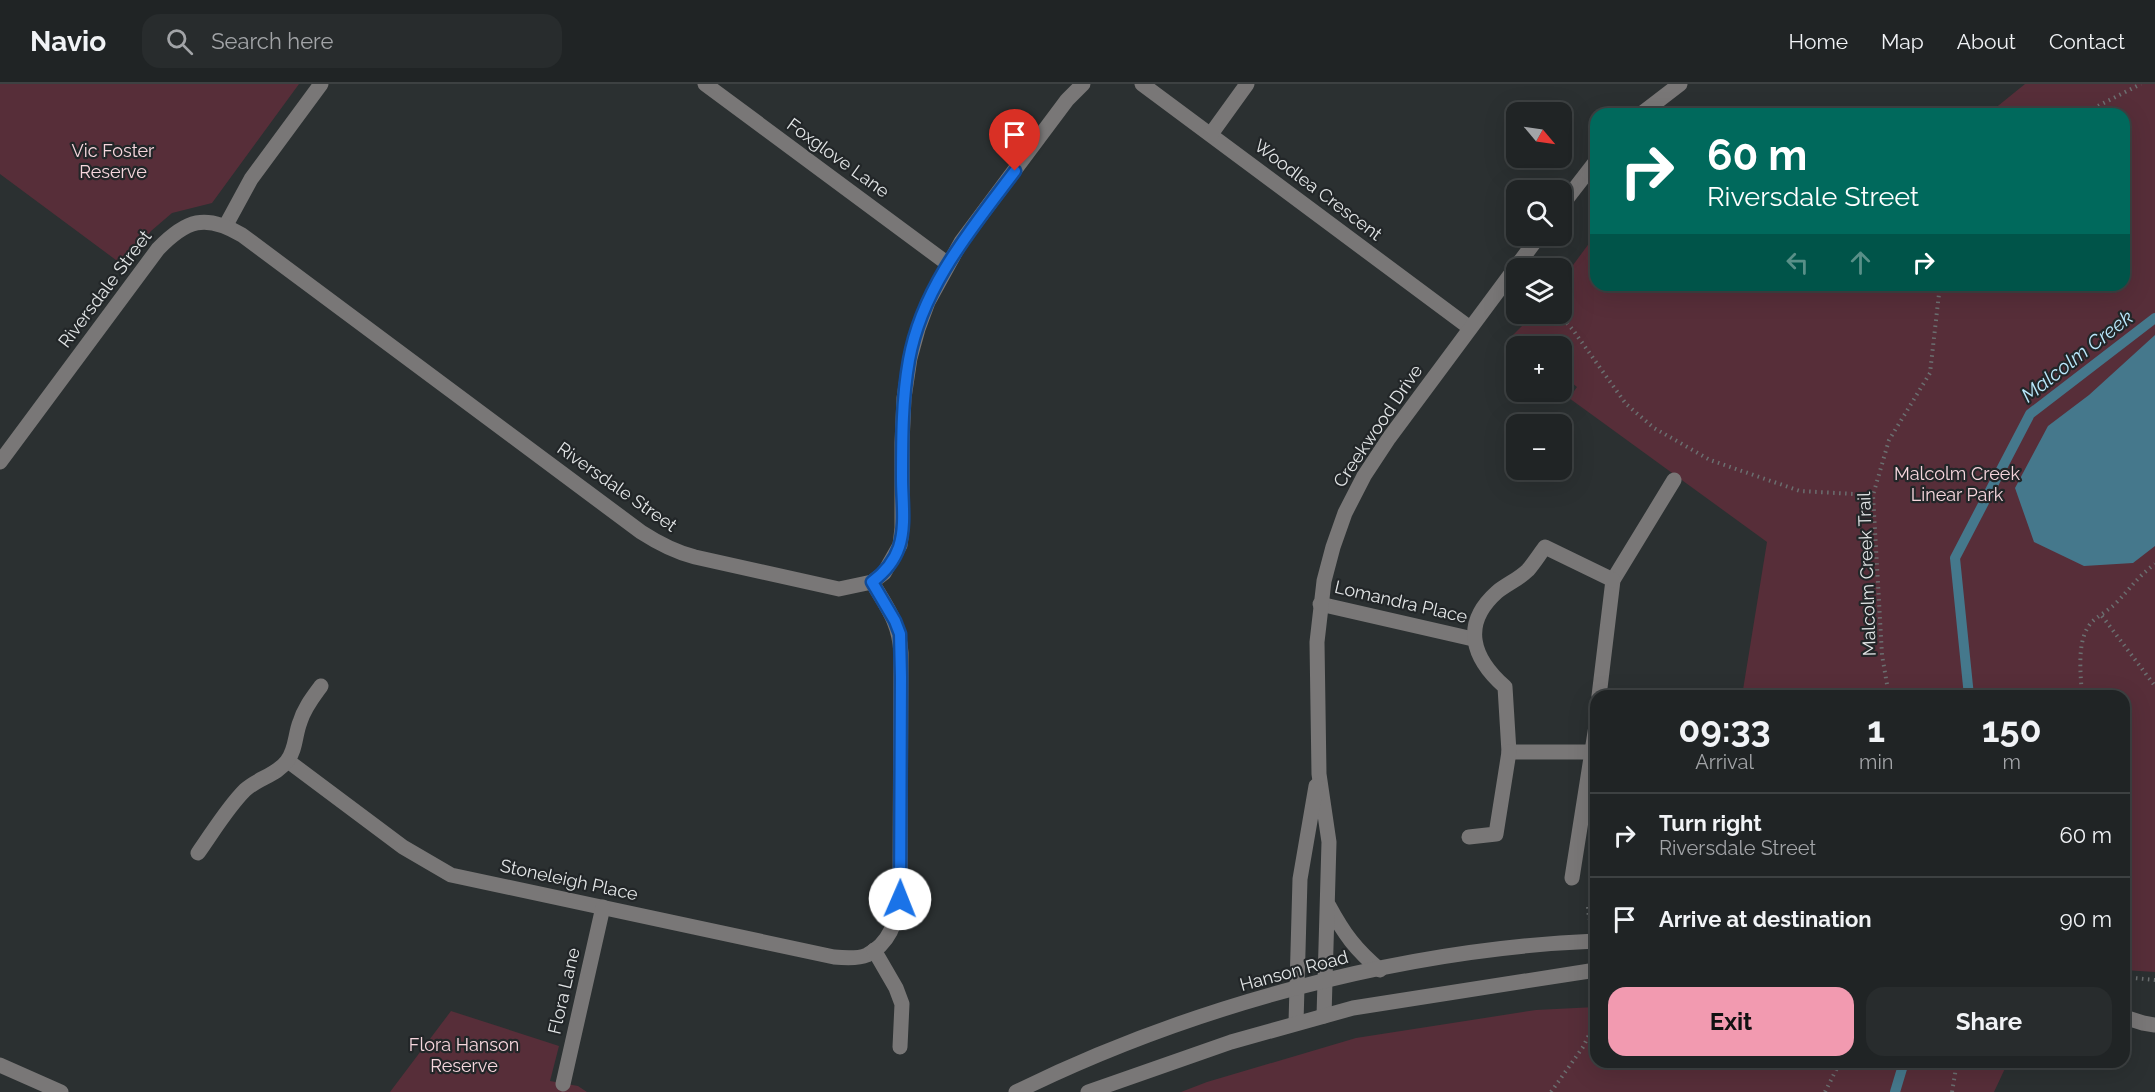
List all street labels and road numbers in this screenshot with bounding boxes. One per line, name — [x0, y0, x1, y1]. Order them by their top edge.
street label: Foxglove Lane — [783, 113, 894, 202]
street label: Woodlea Crescent — [1250, 135, 1386, 244]
street label: Riversdale Street — [54, 226, 156, 351]
street label: Creekwood Drive — [1329, 360, 1427, 491]
street label: Riversdale Street — [553, 437, 681, 536]
street label: Malcolm Creek Trail — [1853, 491, 1880, 656]
street label: Lomandra Place — [1332, 576, 1470, 627]
street label: Stoneleigh Place — [498, 855, 640, 904]
street label: Flora Lane — [543, 945, 584, 1036]
street label: Hanson Road — [1237, 946, 1350, 995]

